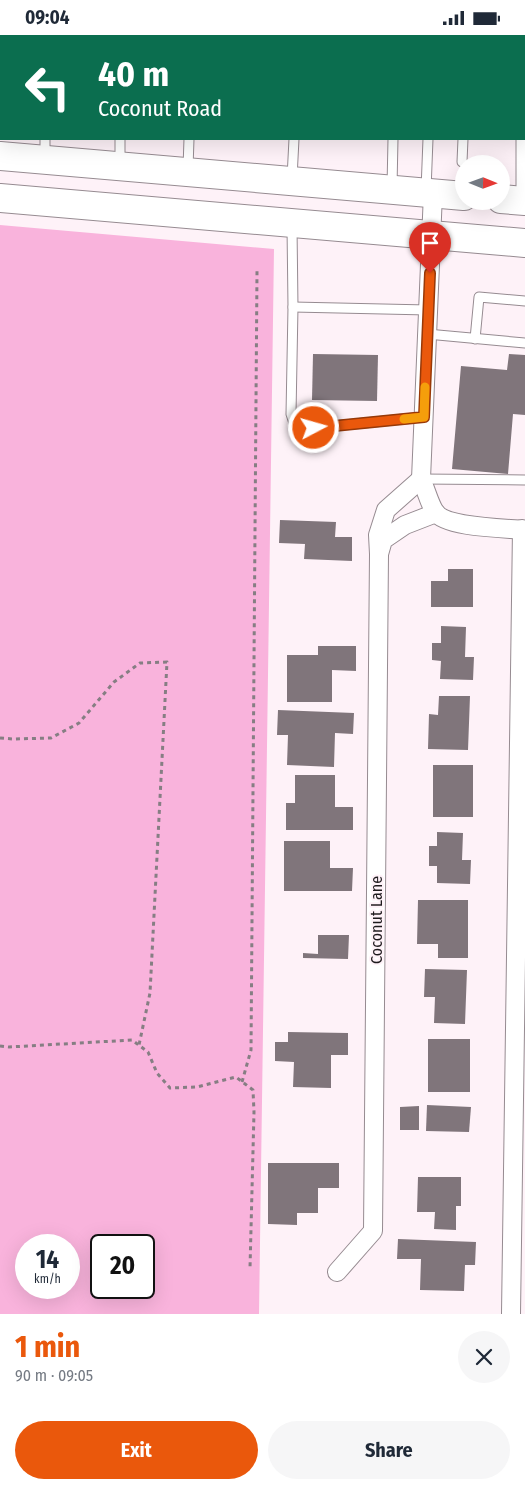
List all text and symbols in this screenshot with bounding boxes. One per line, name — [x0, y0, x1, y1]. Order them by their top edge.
text: 09:04 — [25, 6, 70, 29]
text: 40 m — [98, 53, 169, 95]
icon: left — [15, 55, 80, 120]
text: Coconut Road — [98, 95, 222, 122]
north arrow — [455, 155, 510, 210]
map controls — [455, 155, 510, 210]
pin — [409, 222, 451, 273]
icon: arrive — [416, 229, 444, 257]
position arrow — [287, 401, 339, 453]
street label: Coconut Lane — [367, 876, 386, 964]
speed limit sign: 20 — [90, 1234, 155, 1299]
text: 14 — [36, 1245, 59, 1275]
text: km/h — [34, 1272, 61, 1286]
text: 1 min — [15, 1329, 80, 1365]
button: close — [458, 1331, 510, 1383]
text: 90 m · 09:05 — [15, 1366, 93, 1385]
button: Exit — [15, 1421, 258, 1479]
button: Share — [268, 1421, 510, 1479]

